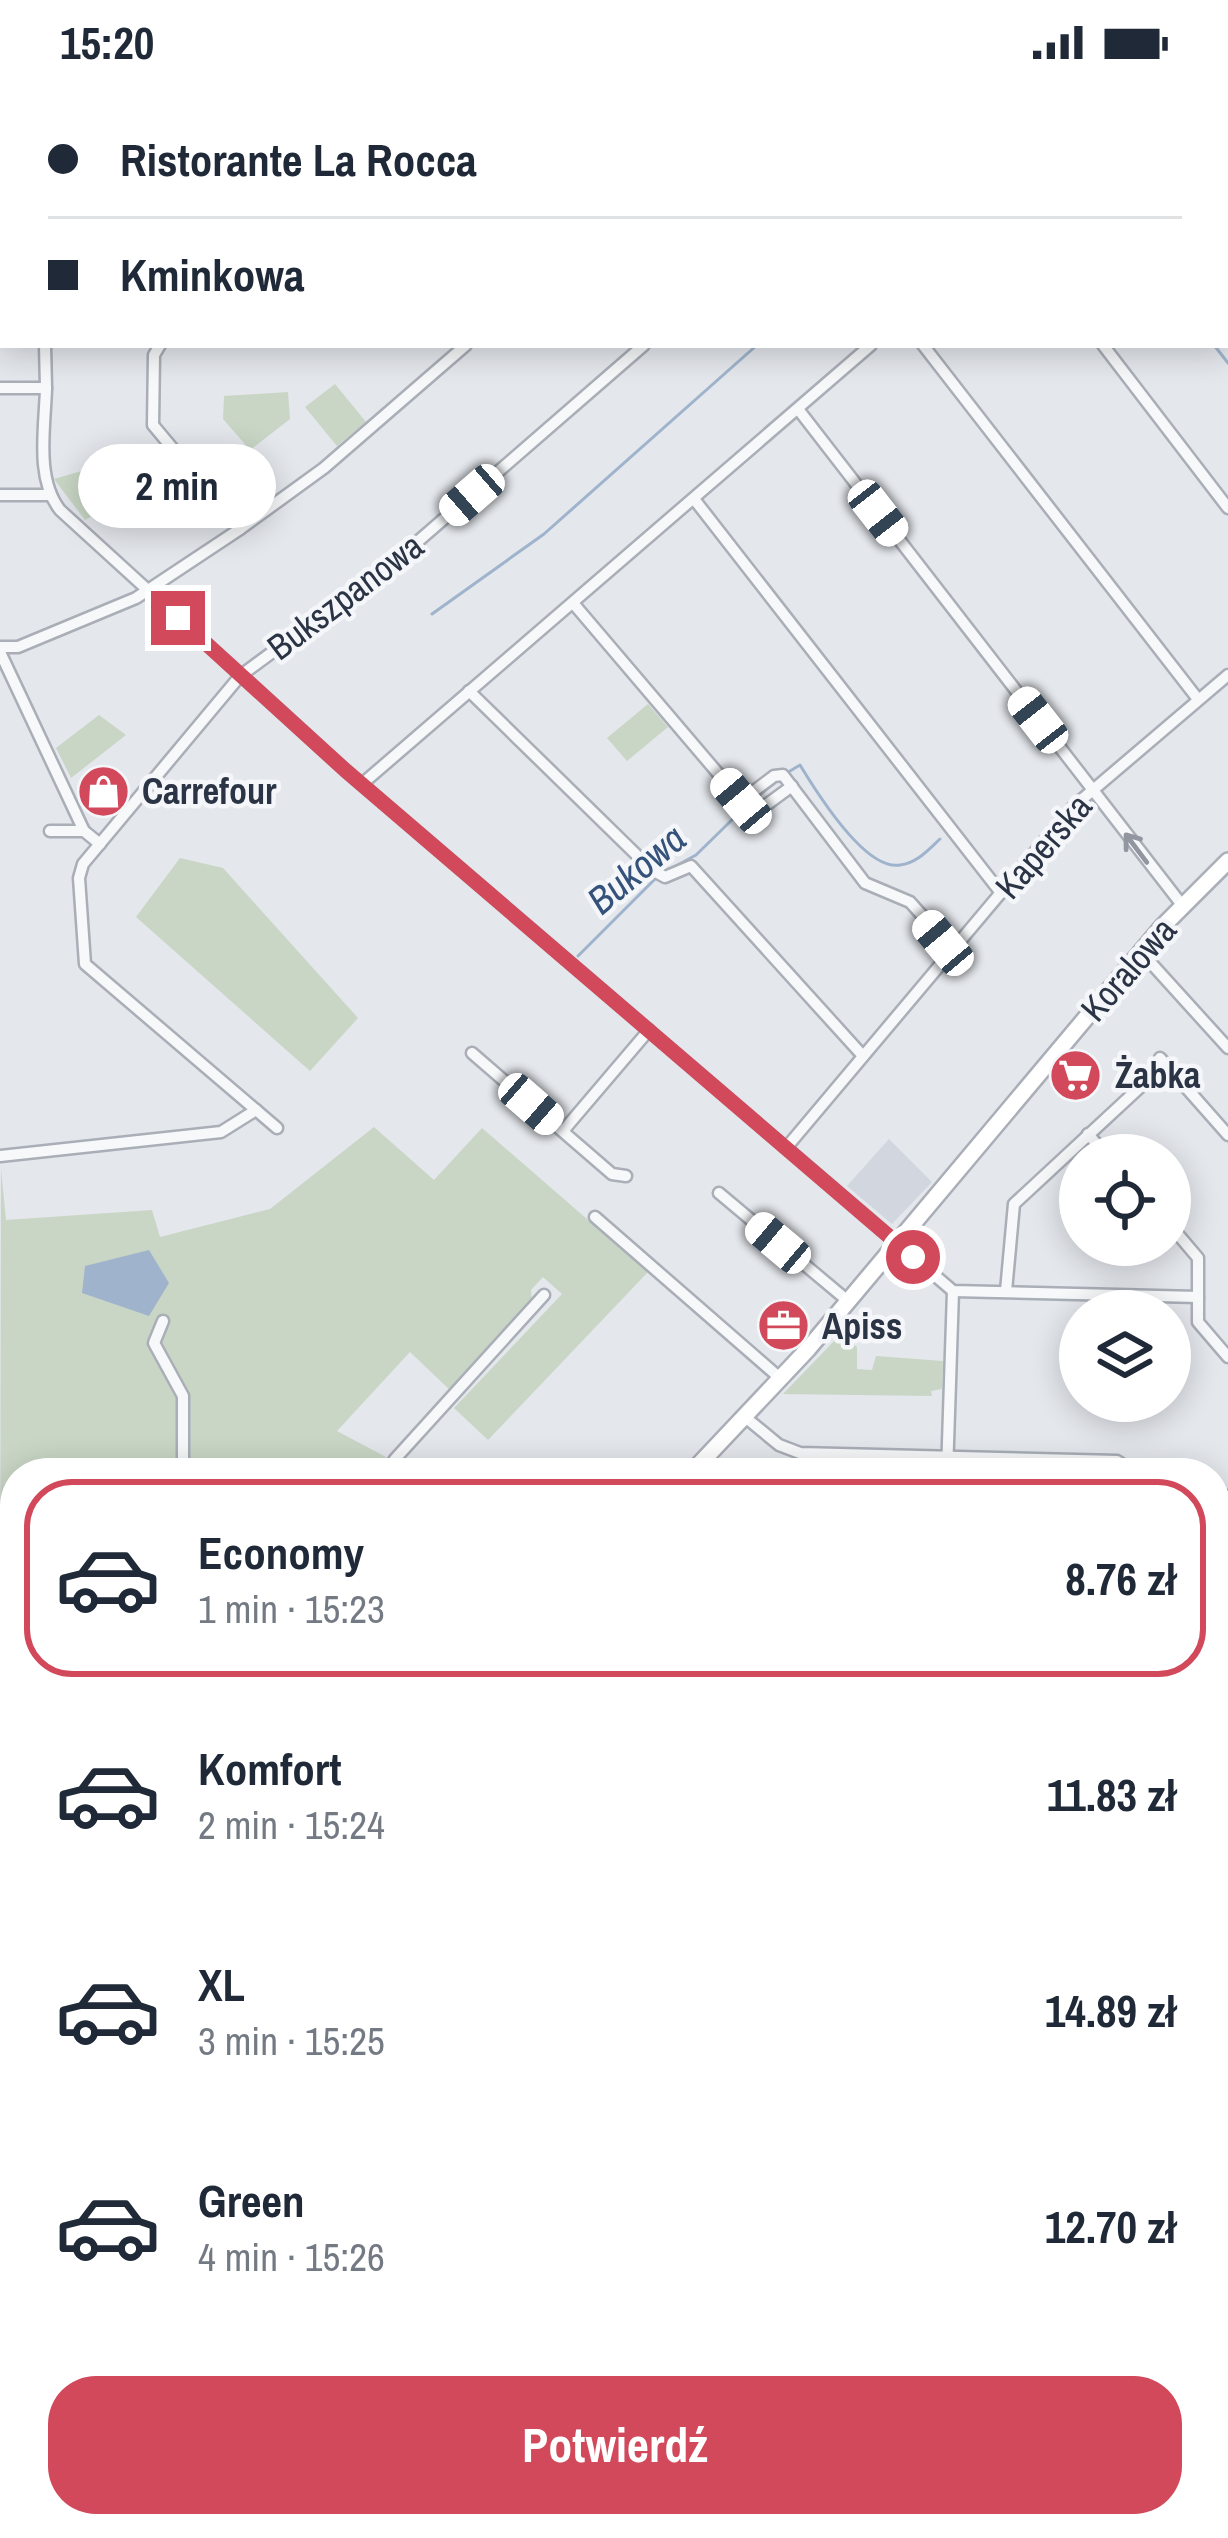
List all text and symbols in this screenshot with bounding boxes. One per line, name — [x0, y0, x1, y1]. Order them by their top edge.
text: 15:20 — [60, 12, 154, 73]
text: Ristorante La Rocca — [120, 129, 477, 190]
text: Kminkowa — [120, 244, 305, 305]
callout: 2 min — [79, 444, 277, 528]
car — [433, 458, 511, 532]
text: 2 min — [135, 460, 219, 512]
car — [842, 474, 914, 552]
street label: Bukszpanowa — [257, 522, 433, 670]
route end — [151, 591, 205, 645]
car — [1002, 681, 1074, 759]
car — [704, 762, 778, 840]
shop icon: Carrefour — [75, 763, 131, 819]
place label: Carrefour — [142, 767, 277, 815]
street label: Kaperska — [984, 783, 1102, 909]
water label: Bukowa — [576, 813, 696, 925]
one-way arrow — [1124, 832, 1150, 864]
car — [906, 904, 980, 982]
street label: Koralowa — [1070, 907, 1186, 1031]
supermarket icon: Żabka — [1048, 1047, 1104, 1103]
place label: Żabka — [1115, 1051, 1201, 1099]
car — [492, 1067, 570, 1141]
map controls — [1059, 1134, 1191, 1422]
button: locate — [1059, 1134, 1191, 1266]
car — [739, 1206, 817, 1280]
route start — [886, 1230, 940, 1284]
button: layers — [1059, 1290, 1191, 1422]
office icon: Apiss — [755, 1298, 811, 1354]
place label: Apiss — [822, 1302, 902, 1350]
text: Economy — [198, 1522, 364, 1583]
icon: car — [54, 1524, 162, 1632]
text: 8.76 zł — [1065, 1548, 1176, 1609]
text: 1 min · 15:23 — [198, 1583, 385, 1635]
text: Komfort — [198, 1738, 341, 1799]
icon: car — [54, 1740, 162, 1848]
text: 11.83 zł — [1047, 1764, 1176, 1825]
text: 2 min · 15:24 — [198, 1799, 385, 1851]
text: XL — [198, 1954, 245, 2015]
icon: car — [54, 1956, 162, 2064]
text: 14.89 zł — [1045, 1980, 1176, 2041]
text: 3 min · 15:25 — [198, 2015, 385, 2067]
text: Green — [198, 2170, 305, 2231]
icon: car — [54, 2172, 162, 2280]
text: 12.70 zł — [1045, 2196, 1176, 2257]
text: 4 min · 15:26 — [198, 2231, 385, 2283]
button: Potwierdź — [48, 2376, 1182, 2514]

